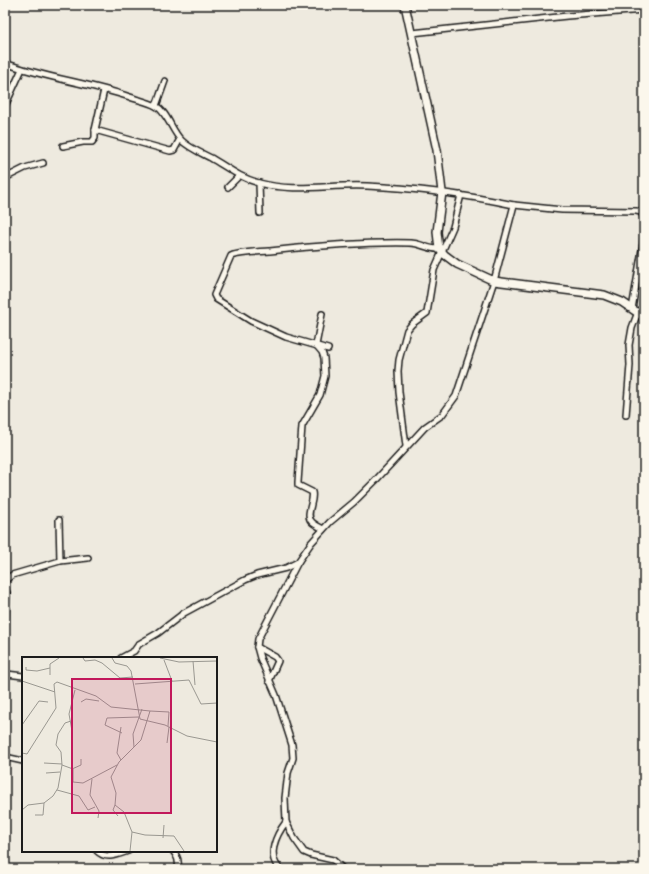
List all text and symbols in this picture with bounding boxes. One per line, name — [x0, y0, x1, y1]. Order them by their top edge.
inset map — [22, 657, 217, 852]

